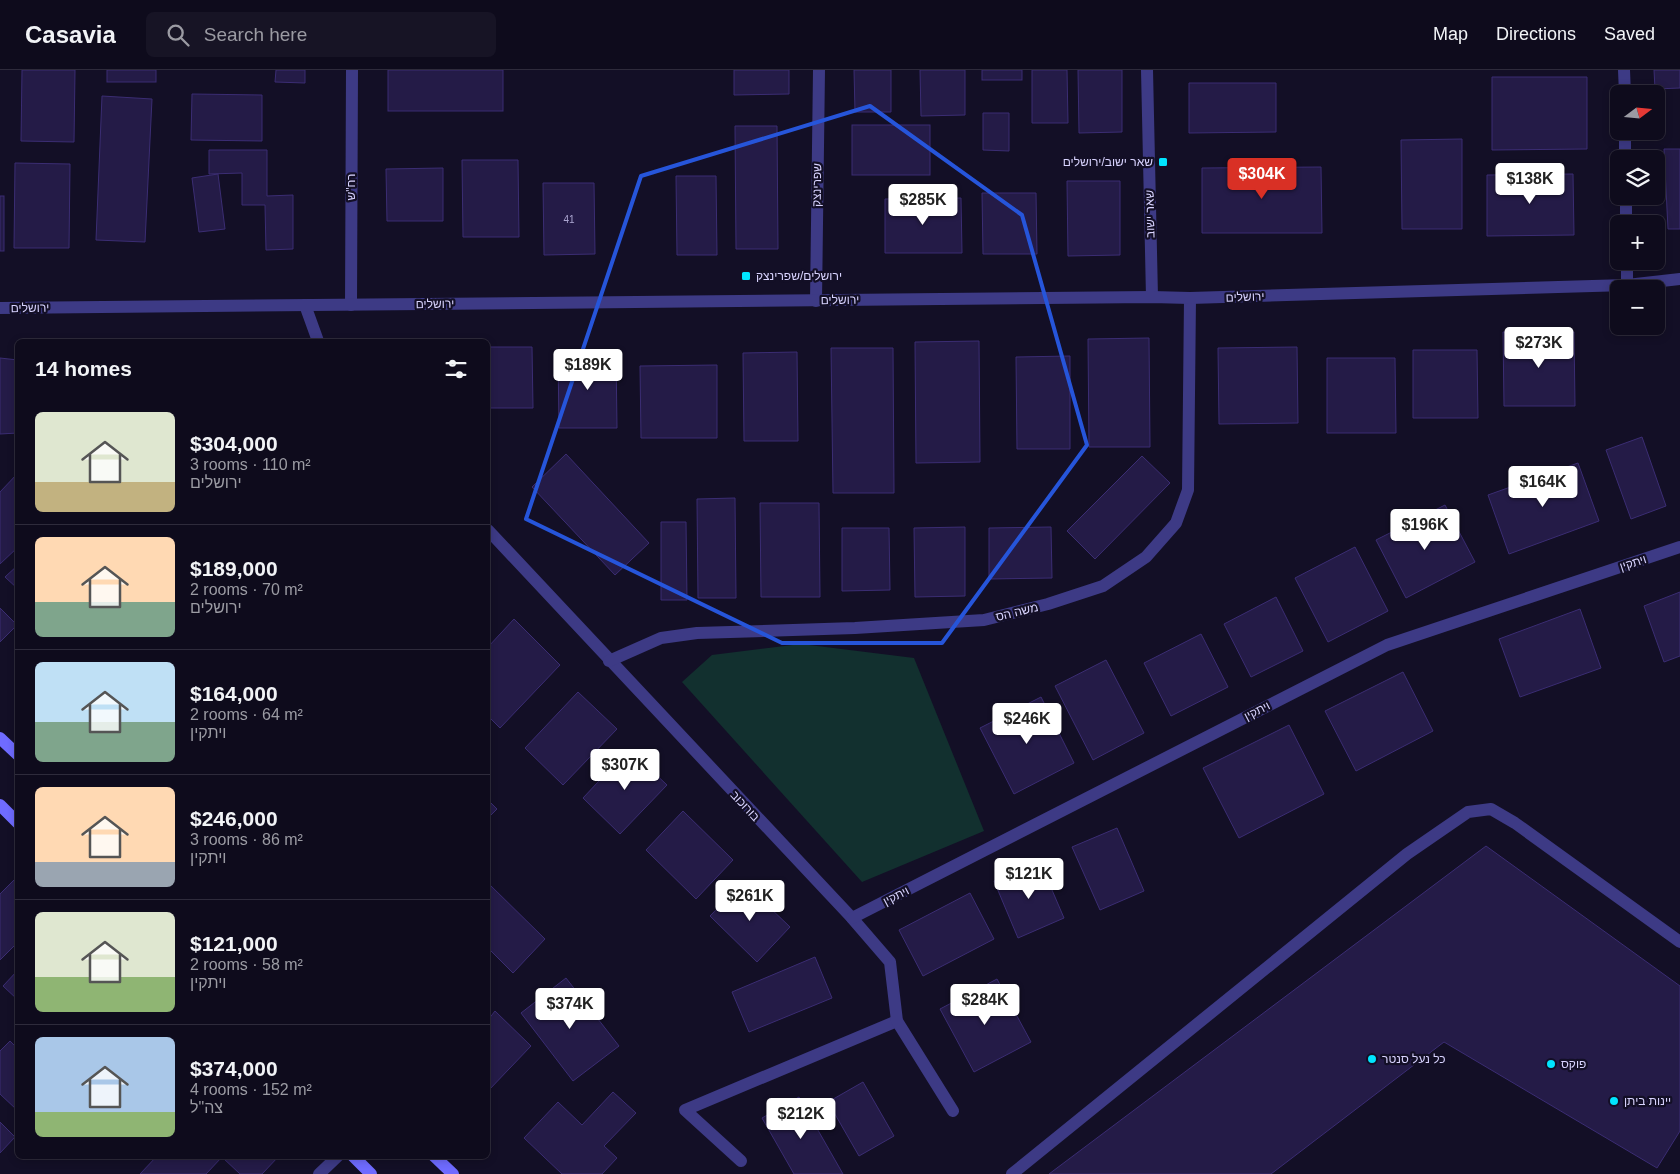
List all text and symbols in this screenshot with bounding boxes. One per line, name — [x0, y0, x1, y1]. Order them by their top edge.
search box — [146, 12, 496, 57]
text: Casavia — [25, 21, 116, 48]
icon: search — [164, 21, 192, 49]
text: Search here — [204, 24, 307, 45]
text: Map — [1433, 24, 1468, 44]
text: Directions — [1496, 24, 1576, 44]
text: Saved — [1604, 24, 1655, 44]
north arrow — [1610, 85, 1665, 140]
map controls — [1610, 85, 1665, 335]
button: layers — [1610, 150, 1665, 205]
place label: שאר ישוב/ירושלים — [1063, 155, 1153, 169]
marker: שאר ישוב/ירושלים — [1157, 156, 1169, 168]
pin: $304K — [1227, 158, 1297, 200]
pin: $138K — [1495, 162, 1565, 205]
street label: שפרינצק — [810, 163, 824, 207]
text: $304K — [1238, 165, 1286, 182]
text: $138K — [1506, 170, 1554, 187]
street label: רח"ש — [344, 174, 358, 200]
pin: $285K — [888, 184, 958, 226]
street label: שאר ישוב — [1143, 190, 1157, 238]
text: $285K — [899, 191, 947, 208]
house number: 41 — [563, 214, 575, 225]
button: + — [1610, 215, 1665, 270]
place label: ירושלים/שפרינצק — [756, 269, 842, 283]
marker: ירושלים/שפרינצק — [740, 270, 752, 282]
button: − — [1610, 280, 1665, 335]
street label: ירושלים — [1225, 289, 1265, 305]
street label: ירושלים — [820, 293, 860, 307]
street label: ירושלים — [415, 297, 455, 311]
street label: ירושלים — [10, 301, 50, 315]
pin: $273K — [1504, 326, 1574, 369]
text: $273K — [1515, 334, 1563, 351]
pin: $189K — [553, 348, 623, 391]
icon: filters — [442, 355, 470, 383]
text: $189K — [564, 356, 612, 373]
text: 14 homes — [35, 357, 132, 380]
icon: home — [75, 432, 135, 492]
text: $304,000 — [190, 432, 278, 455]
text: 3 rooms · 110 m² — [190, 456, 311, 473]
pin: $164K — [1508, 466, 1578, 508]
text: $164K — [1519, 473, 1567, 490]
text: ירושלים — [190, 474, 242, 491]
pin: $196K — [1390, 508, 1460, 551]
text: $196K — [1401, 516, 1449, 533]
street label: ויתקין — [1618, 552, 1648, 574]
icon: home — [75, 557, 135, 617]
text: $189,000 — [190, 557, 278, 580]
text: 2 rooms · 70 m² — [190, 581, 303, 598]
text: ירושלים — [190, 599, 242, 616]
street label: משה הס — [994, 600, 1040, 624]
icon: home — [75, 682, 135, 742]
text: $164,000 — [190, 682, 278, 705]
street label: ויתקין — [1242, 699, 1272, 723]
pin: $246K — [992, 702, 1062, 745]
text: 2 rooms · 64 m² — [190, 706, 303, 723]
text: $246K — [1003, 710, 1051, 727]
text: ויתקין — [190, 724, 226, 741]
pin: $307K — [590, 748, 660, 791]
text: $307K — [601, 756, 649, 773]
street label: בורוכוב — [727, 788, 763, 824]
icon: home — [75, 807, 135, 867]
text: $246,000 — [190, 807, 278, 830]
text: 3 rooms · 86 m² — [190, 831, 303, 848]
text: ויתקין — [190, 849, 226, 866]
pin: $121K — [994, 858, 1064, 900]
text: $121K — [1005, 865, 1053, 882]
pin: $261K — [715, 880, 785, 922]
street label: ויתקין — [881, 884, 911, 908]
text: $261K — [726, 887, 774, 904]
icon: home — [75, 932, 135, 992]
text: $121,000 — [190, 932, 278, 955]
text: 2 rooms · 58 m² — [190, 956, 303, 973]
text: ויתקין — [190, 974, 226, 991]
pin: $284K — [950, 984, 1020, 1026]
pin: $374K — [535, 988, 605, 1030]
text: $284K — [961, 991, 1009, 1008]
text: $374K — [546, 995, 594, 1012]
place label: כל נעל סנטר — [1382, 1052, 1446, 1066]
marker: כל נעל סנטר — [1366, 1053, 1378, 1065]
icon: home — [75, 1057, 135, 1117]
text: $374,000 — [190, 1057, 278, 1080]
place label: פוקס — [1561, 1057, 1586, 1071]
marker: פוקס — [1545, 1058, 1557, 1070]
text: 4 rooms · 152 m² — [190, 1081, 312, 1098]
place label: יינות ביתן — [1624, 1094, 1671, 1108]
marker: יינות ביתן — [1608, 1095, 1620, 1107]
pin: $212K — [766, 1098, 836, 1140]
text: צה"ל — [190, 1099, 223, 1116]
text: $212K — [777, 1105, 825, 1122]

